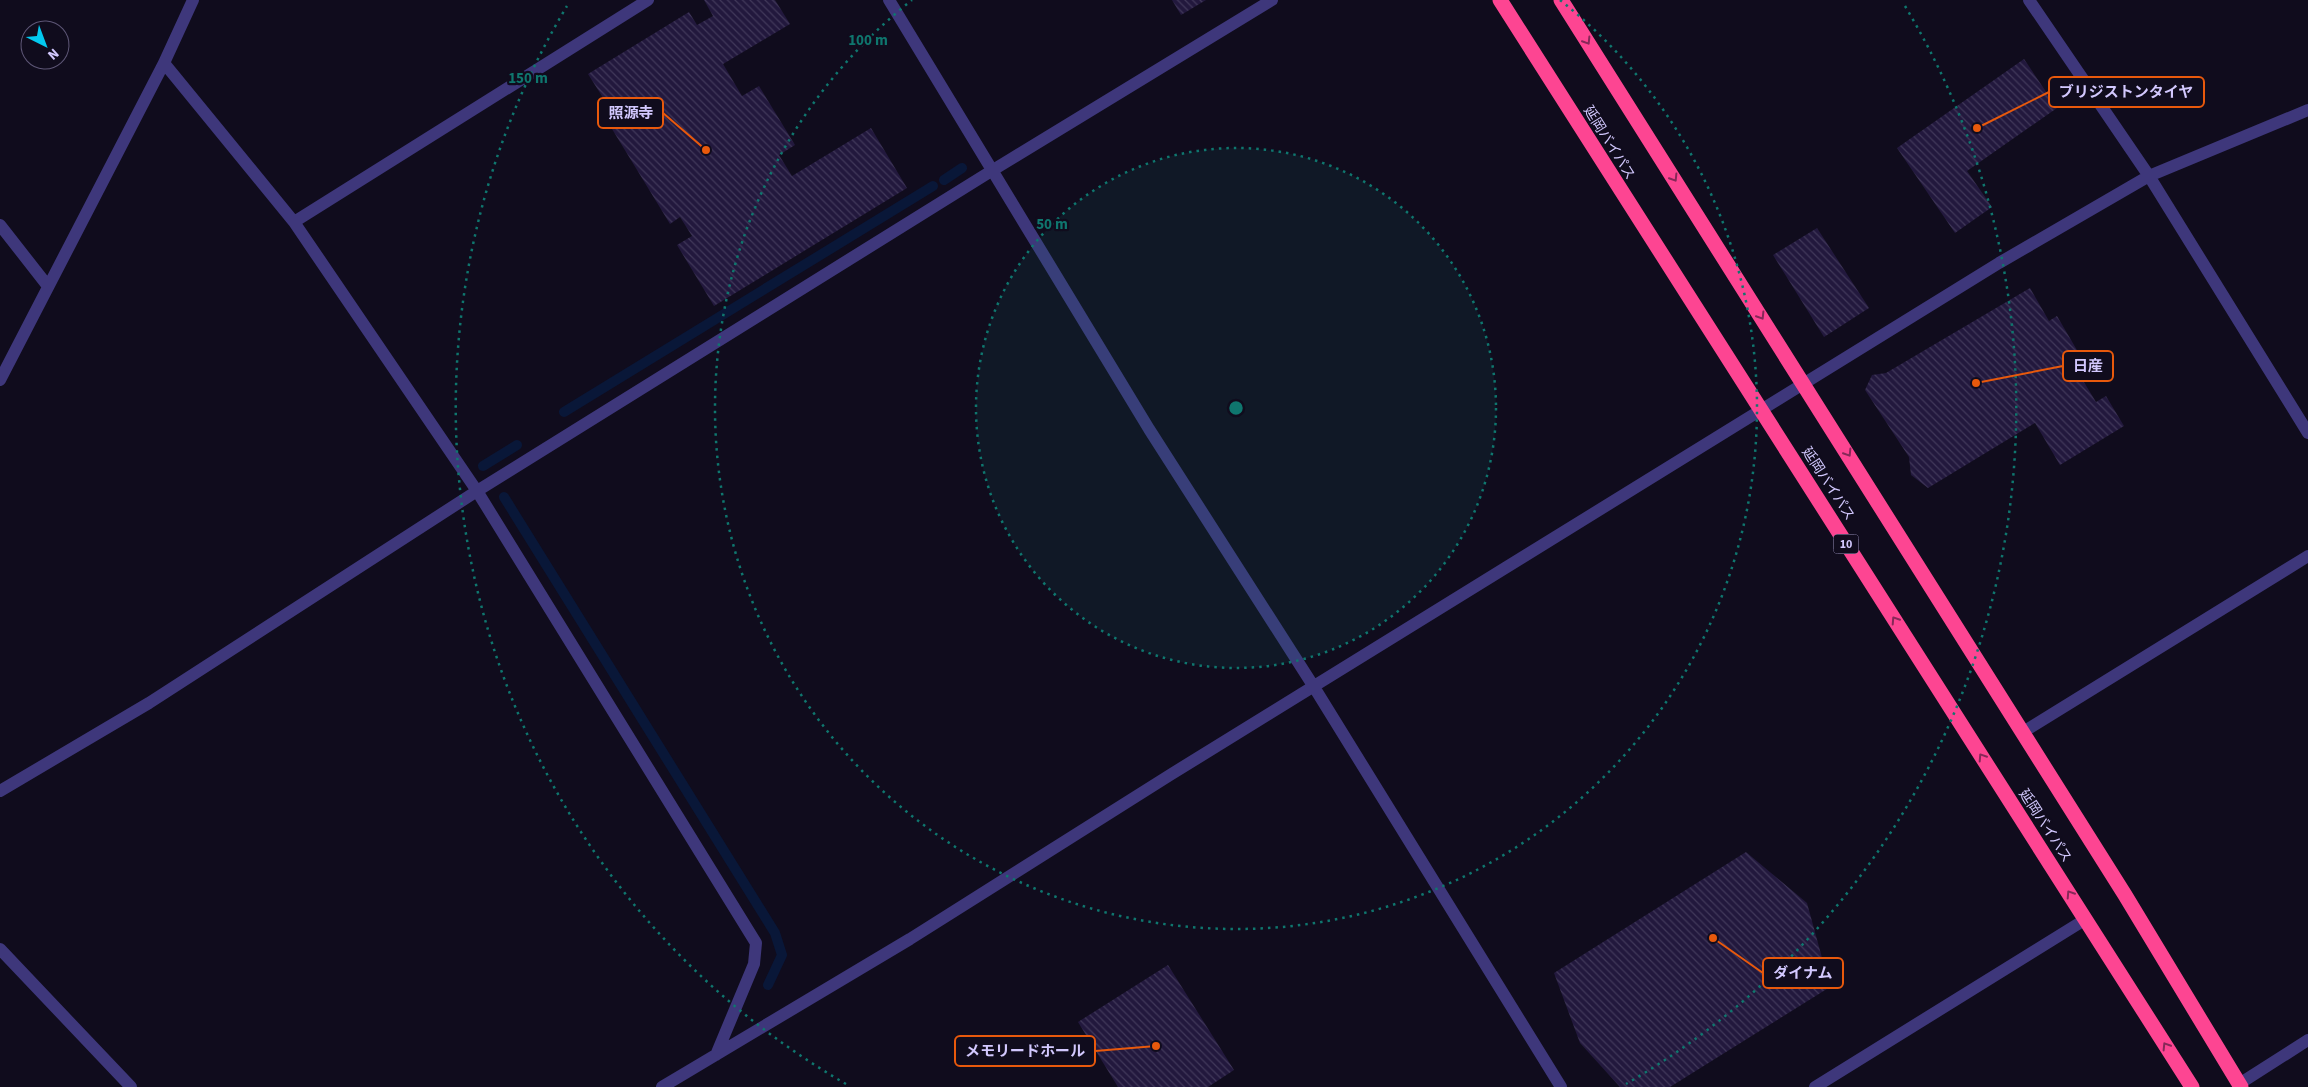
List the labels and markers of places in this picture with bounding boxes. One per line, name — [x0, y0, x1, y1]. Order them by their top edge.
callout: ブリジストンタイヤ — [2049, 77, 2204, 107]
callout: 照源寺 — [598, 98, 663, 128]
callout: 日産 — [2063, 351, 2113, 381]
centre of rings — [1227, 399, 1245, 417]
callout: ダイナム — [1763, 958, 1843, 988]
callout: メモリードホール — [955, 1036, 1095, 1066]

